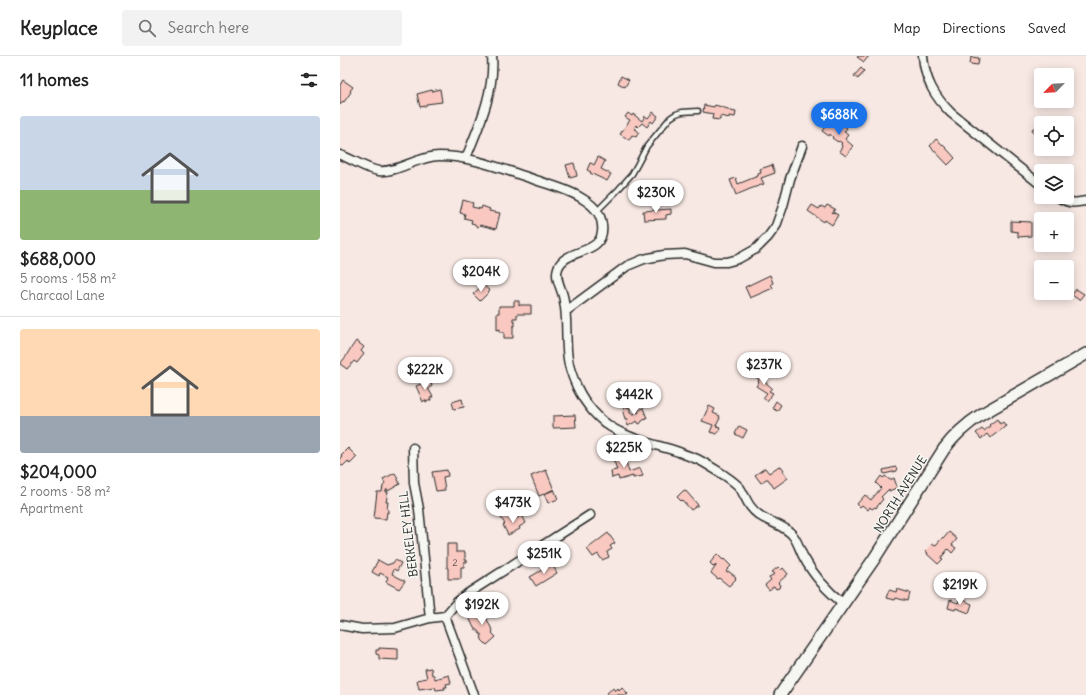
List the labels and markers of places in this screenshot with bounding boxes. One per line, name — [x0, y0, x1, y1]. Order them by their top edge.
pin: $688K — [811, 102, 867, 136]
pin: $230K — [628, 180, 684, 214]
pin: $204K — [453, 259, 509, 293]
pin: $237K — [736, 352, 792, 386]
pin: $222K — [397, 357, 453, 391]
pin: $442K — [606, 382, 662, 416]
pin: $225K — [596, 435, 652, 469]
pin: $473K — [485, 490, 541, 524]
pin: $251K — [516, 541, 572, 575]
pin: $219K — [932, 572, 988, 606]
pin: $192K — [454, 592, 510, 626]

